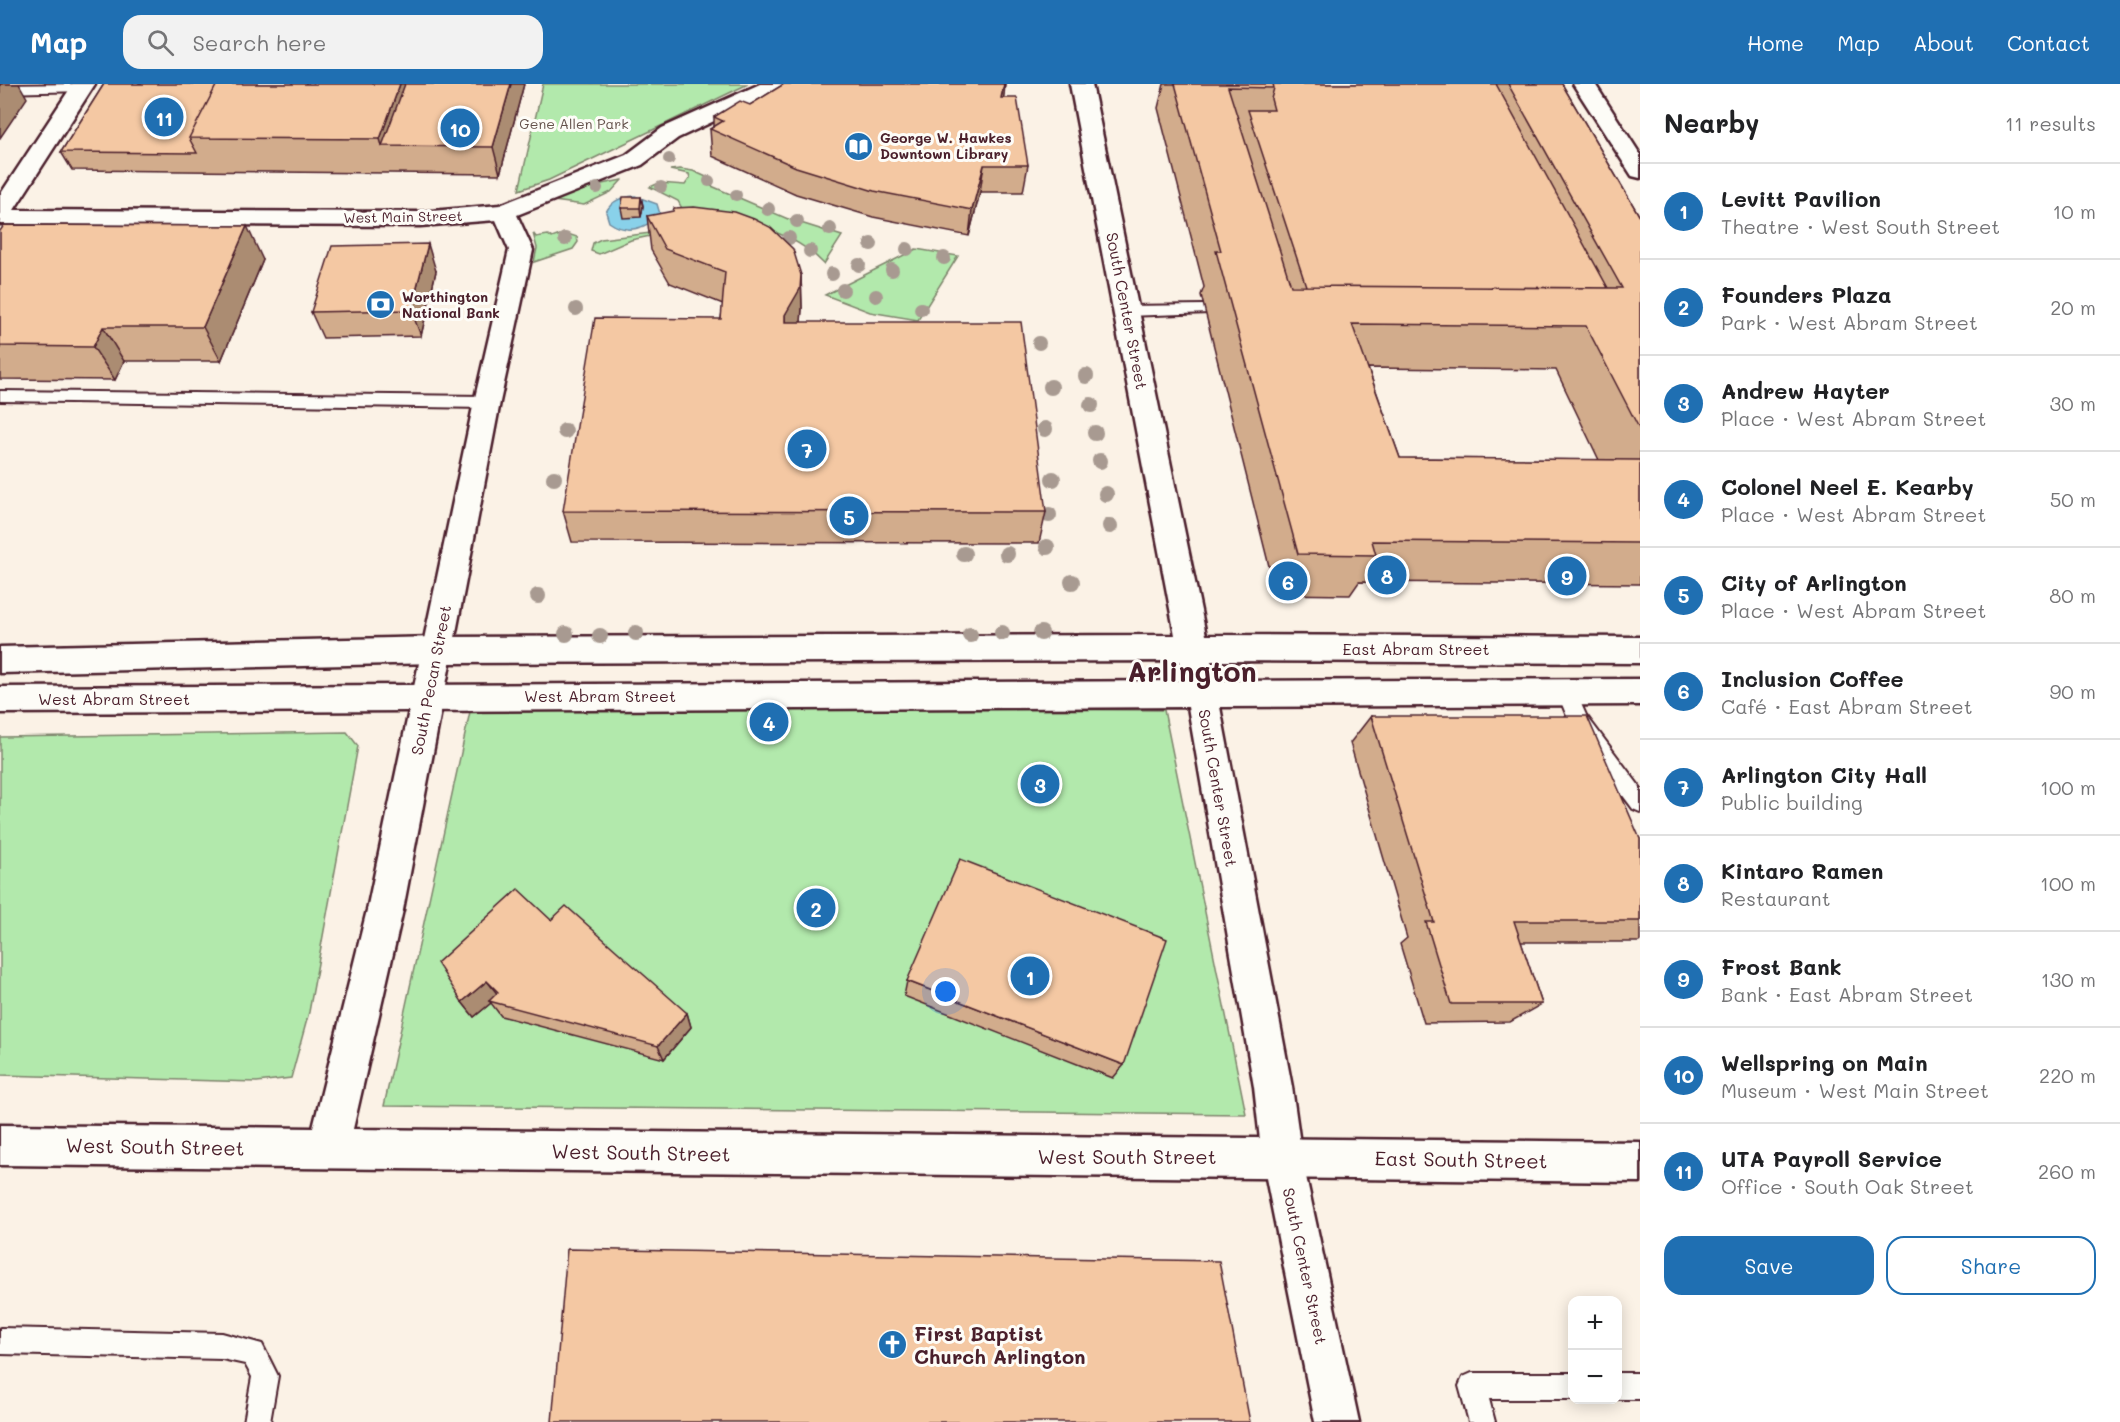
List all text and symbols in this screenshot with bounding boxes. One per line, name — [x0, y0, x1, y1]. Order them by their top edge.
search box — [123, 15, 543, 69]
text: Map — [30, 24, 87, 60]
icon: search — [144, 26, 177, 59]
text: Search here — [192, 28, 326, 57]
text: Home — [1747, 29, 1804, 56]
text: Map — [1837, 29, 1880, 56]
text: About — [1913, 29, 1974, 56]
text: Contact — [2007, 29, 2090, 56]
pin: 11 — [144, 94, 184, 140]
pin: 10 — [440, 106, 480, 150]
text: Nearby — [1664, 106, 1759, 140]
text: 11 results — [2005, 110, 2096, 136]
park label: Gene Allen Park — [519, 114, 629, 133]
place label: George W. Hawkes Downtown Library — [880, 128, 1012, 163]
library icon: George W. Hawkes Downtown Library — [843, 130, 875, 162]
text: Levitt Pavilion — [1721, 184, 1881, 213]
text: 1 — [1679, 198, 1688, 224]
text: 10 m — [2052, 198, 2096, 224]
street label: West Main Street — [343, 206, 463, 227]
text: Theatre · West South Street — [1721, 213, 2000, 239]
street label: South Center Street — [1102, 231, 1153, 391]
text: Founders Plaza — [1721, 280, 1892, 309]
place label: Worthington National Bank — [402, 287, 500, 322]
bank icon: Worthington National Bank — [365, 289, 397, 321]
text: 2 — [1678, 294, 1689, 320]
text: 20 m — [2050, 294, 2096, 320]
text: Park · West Abram Street — [1721, 309, 1978, 335]
text: Andrew Hayter — [1721, 376, 1890, 405]
text: 3 — [1678, 390, 1690, 416]
text: 30 m — [2050, 390, 2096, 416]
text: Place · West Abram Street — [1721, 405, 1986, 431]
pin: 7 — [788, 426, 826, 472]
text: Colonel Neel E. Kearby — [1721, 472, 1974, 501]
text: 4 — [1677, 486, 1690, 512]
text: 50 m — [2050, 486, 2096, 512]
pin: 5 — [830, 494, 868, 538]
text: Place · West Abram Street — [1721, 501, 1986, 527]
pin: 8 — [1368, 552, 1406, 598]
pin: 9 — [1548, 554, 1586, 598]
pin: 6 — [1268, 558, 1308, 604]
text: City of Arlington — [1721, 568, 1907, 597]
text: 5 — [1678, 582, 1689, 608]
text: 80 m — [2049, 582, 2096, 608]
text: Place · West Abram Street — [1721, 597, 1986, 623]
street label: South Pecan Street — [406, 603, 455, 757]
street label: East Abram Street — [1342, 638, 1490, 659]
district label: Arlington — [1127, 653, 1257, 689]
text: Inclusion Coffee — [1721, 664, 1904, 693]
text: 6 — [1677, 678, 1690, 704]
text: 90 m — [2050, 678, 2096, 704]
street label: West Abram Street — [524, 685, 676, 706]
street label: West Abram Street — [38, 688, 190, 709]
text: Café · East Abram Street — [1721, 693, 1973, 719]
pin: 4 — [750, 700, 788, 744]
street label: South Center Street — [1194, 707, 1243, 868]
text: Arlington City Hall — [1721, 760, 1927, 789]
pin: 3 — [1020, 762, 1060, 806]
text: 7 — [1678, 774, 1689, 800]
text: 100 m — [2040, 774, 2096, 800]
text: Public building — [1721, 789, 1863, 815]
text: Kintaro Ramen — [1721, 856, 1884, 885]
text: 8 — [1677, 870, 1690, 896]
text: 100 m — [2040, 870, 2096, 896]
text: Restaurant — [1721, 885, 1831, 911]
pin: 2 — [796, 886, 836, 930]
text: Frost Bank — [1721, 952, 1842, 981]
pin: 1 — [1010, 954, 1050, 998]
text: 9 — [1677, 966, 1690, 992]
text: 130 m — [2041, 966, 2096, 992]
your location — [931, 977, 960, 1006]
text: Bank · East Abram Street — [1721, 981, 1973, 1007]
text: Wellspring on Main — [1721, 1048, 1928, 1077]
text: 10 — [1673, 1062, 1694, 1088]
text: 220 m — [2039, 1062, 2096, 1088]
text: Museum · West Main Street — [1721, 1077, 1989, 1103]
street label: West South Street — [65, 1131, 245, 1161]
street label: West South Street — [551, 1137, 731, 1167]
street label: West South Street — [1037, 1143, 1217, 1169]
street label: East South Street — [1374, 1144, 1548, 1174]
text: UTA Payroll Service — [1721, 1144, 1942, 1173]
text: 11 — [1675, 1158, 1692, 1184]
text: 260 m — [2038, 1158, 2096, 1184]
text: Office · South Oak Street — [1721, 1173, 1974, 1199]
street label: South Center Street — [1279, 1186, 1332, 1346]
button: Save — [1664, 1236, 1874, 1295]
button: Share — [1886, 1236, 2096, 1295]
map controls — [1568, 1296, 1622, 1404]
button: + — [1568, 1296, 1622, 1350]
place label: First Baptist Church Arlington — [914, 1320, 1086, 1369]
church icon: First Baptist Church Arlington — [877, 1329, 909, 1361]
button: − — [1568, 1350, 1622, 1404]

